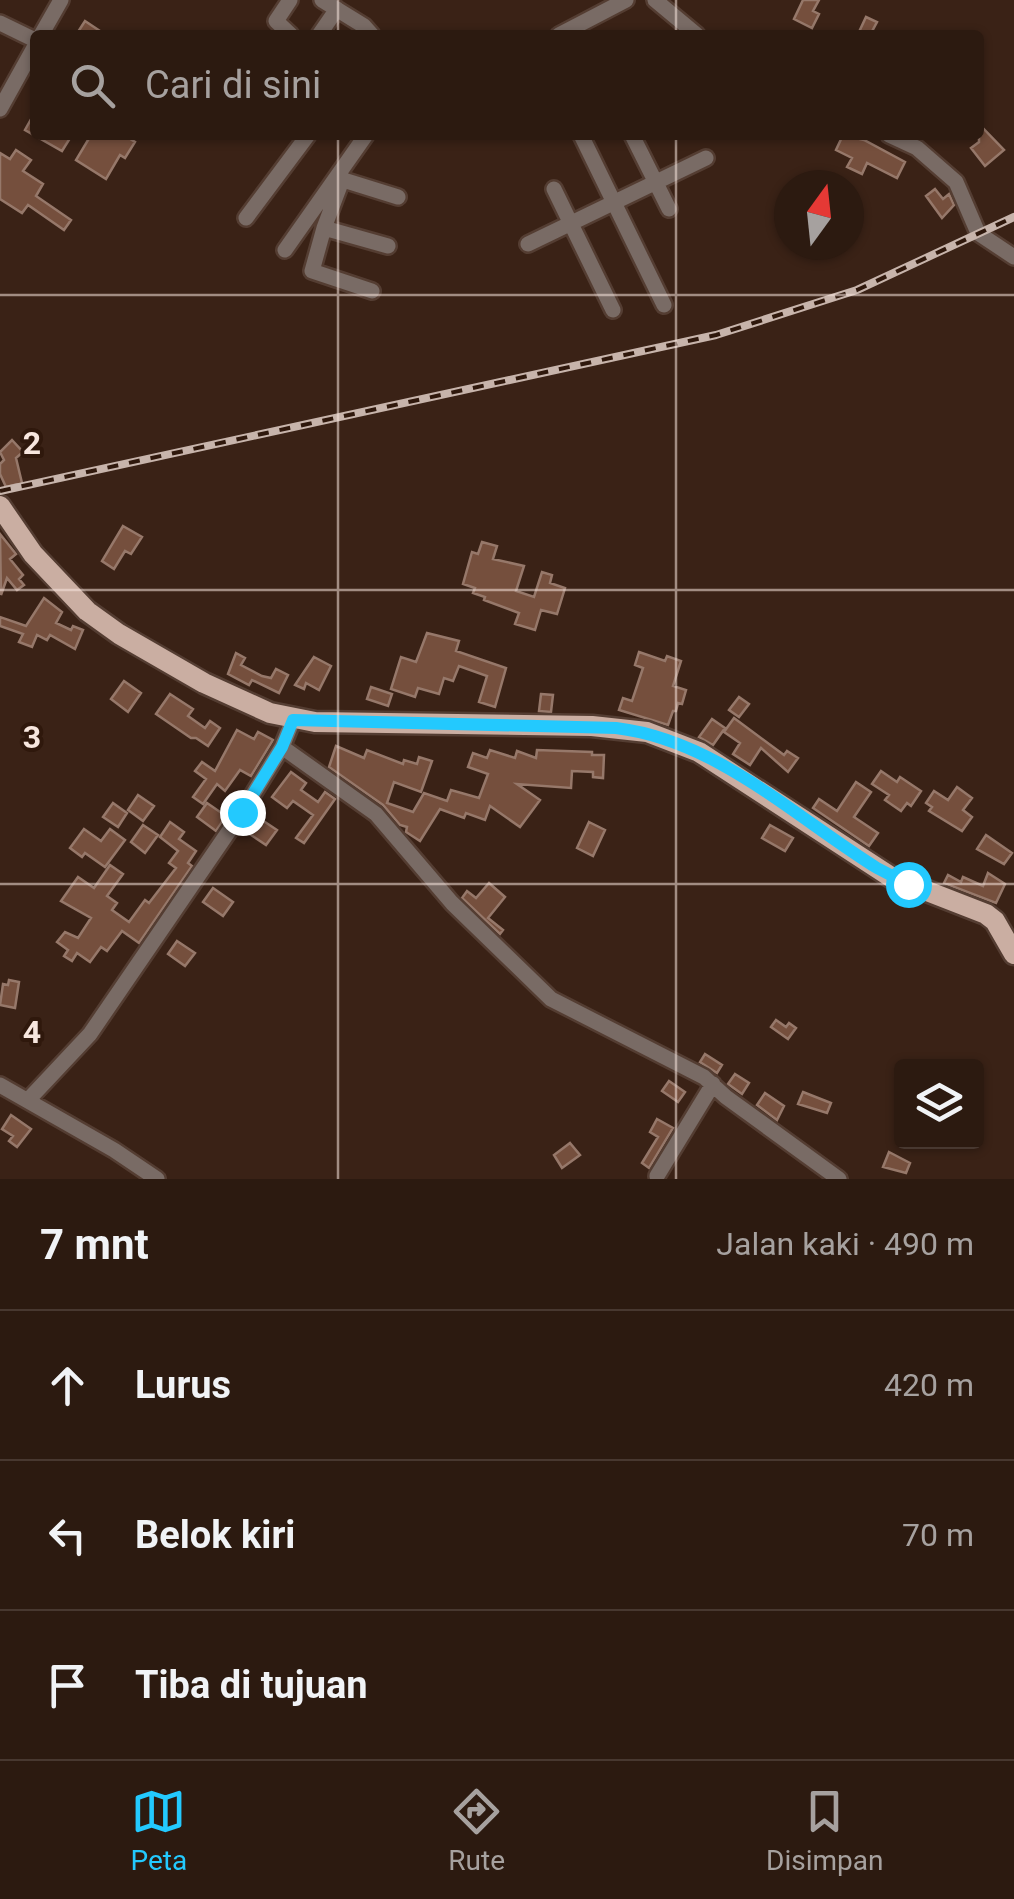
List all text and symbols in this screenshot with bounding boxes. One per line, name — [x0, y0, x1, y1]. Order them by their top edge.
search box — [30, 30, 984, 140]
icon: search — [65, 58, 120, 113]
text: Cari di sini — [145, 63, 321, 107]
north arrow — [774, 170, 864, 260]
text: 2 — [23, 424, 41, 462]
text: 3 — [23, 718, 41, 756]
route end — [220, 790, 266, 836]
route start — [886, 862, 932, 908]
text: 4 — [23, 1013, 41, 1051]
map controls — [894, 1059, 984, 1149]
button: layers — [894, 1059, 984, 1149]
text: 7 mnt — [40, 1220, 149, 1269]
text: Jalan kaki · 490 m — [716, 1225, 974, 1263]
icon: ahead — [40, 1358, 95, 1413]
text: Lurus — [135, 1363, 231, 1407]
text: 420 m — [884, 1366, 974, 1404]
icon: left — [40, 1508, 95, 1563]
text: Belok kiri — [135, 1513, 295, 1557]
text: 70 m — [902, 1516, 974, 1554]
icon: arrive — [40, 1658, 95, 1713]
text: Tiba di tujuan — [135, 1663, 368, 1707]
tab: Peta — [131, 1784, 187, 1877]
tab: Rute — [448, 1784, 505, 1877]
tab: Disimpan — [766, 1784, 883, 1877]

